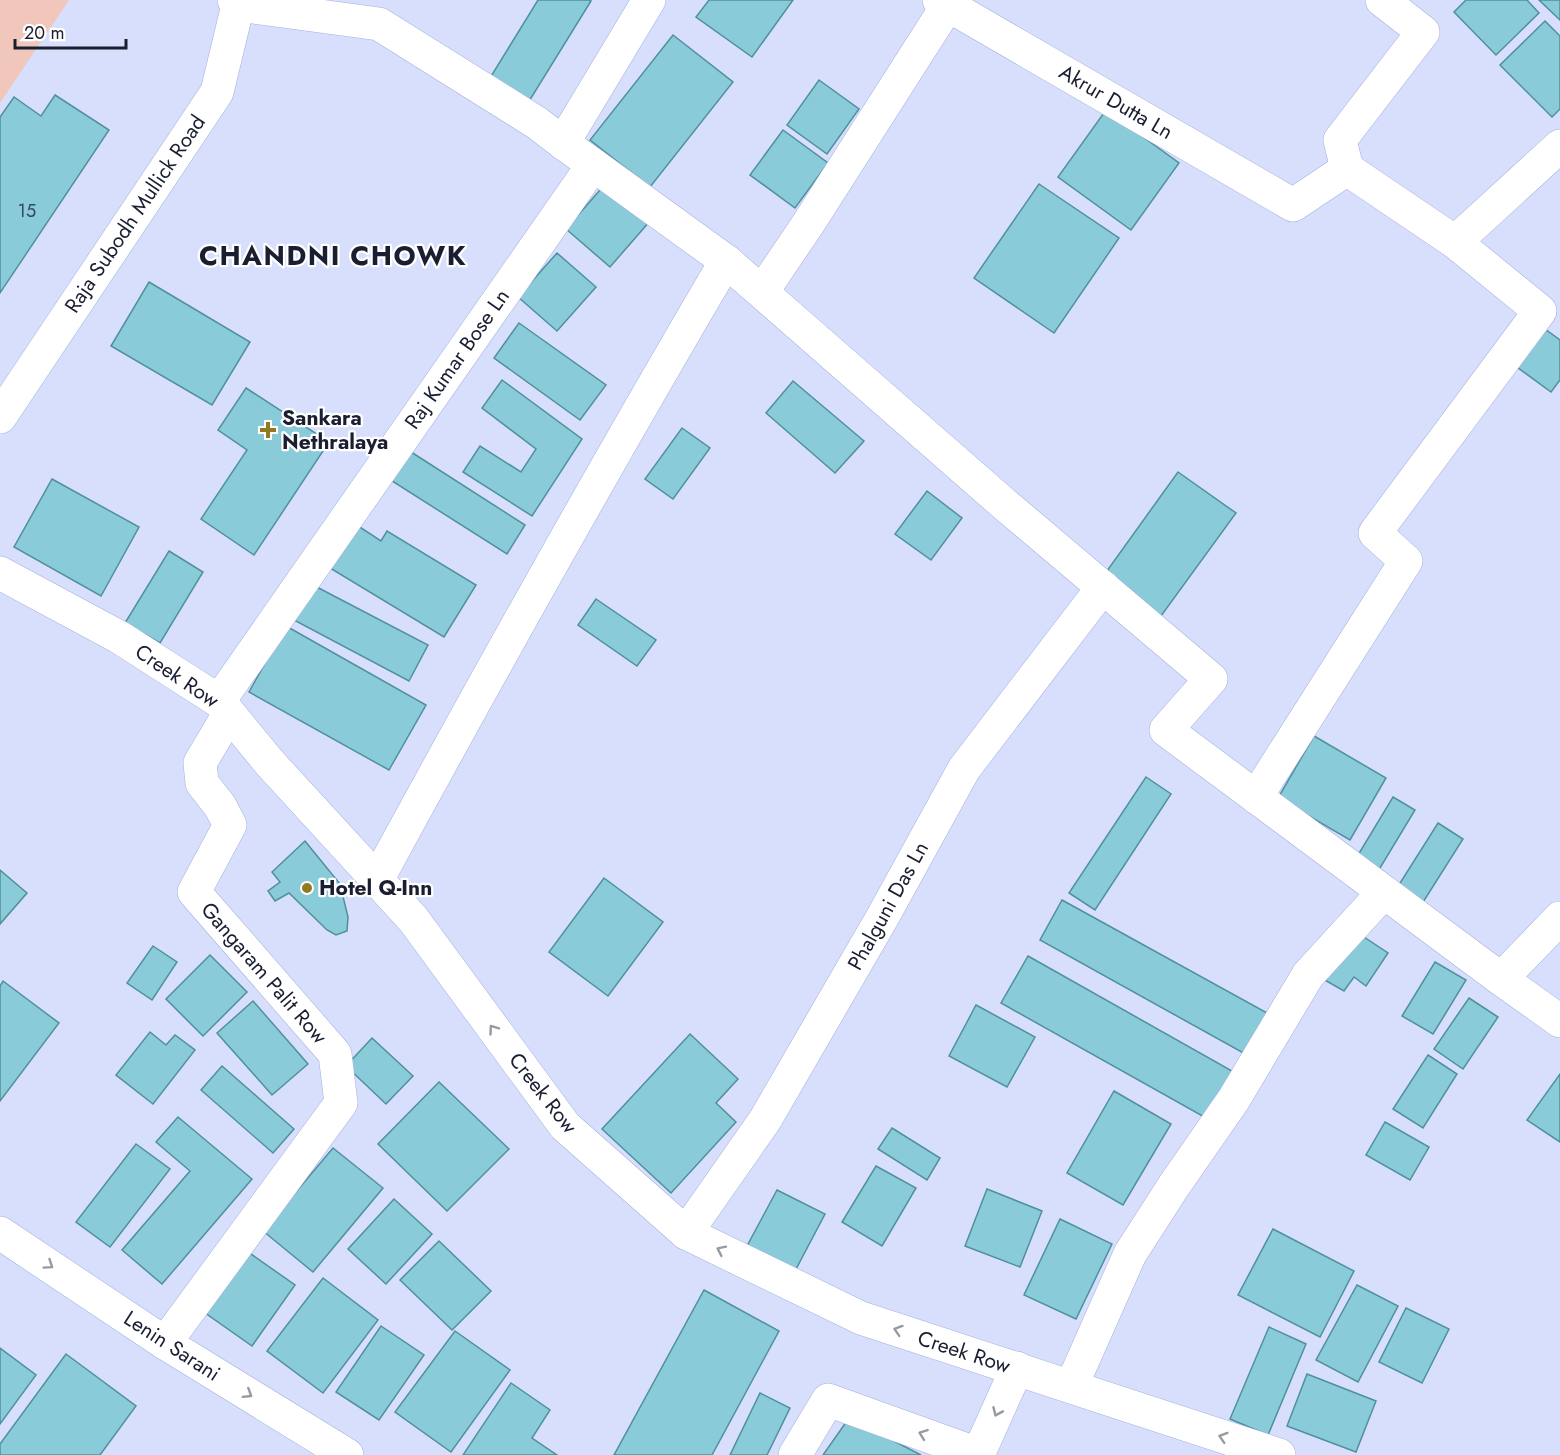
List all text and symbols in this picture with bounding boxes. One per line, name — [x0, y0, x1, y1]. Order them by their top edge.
scale bar — [15, 12, 126, 50]
text: 20 m — [24, 20, 64, 46]
street label: Akrur Dutta Ln — [1053, 57, 1179, 147]
street label: Raja Subodh Mullick Road — [57, 109, 213, 319]
house number: 15 — [18, 198, 36, 224]
district label: CHANDNI CHOWK — [199, 236, 467, 275]
street label: Raj Kumar Bose Ln — [397, 283, 517, 435]
place label: Sankara Nethralaya — [282, 403, 388, 457]
marker: Sankara Nethralaya — [259, 421, 277, 439]
street label: Creek Row — [129, 637, 226, 716]
street label: Phalguni Das Ln — [840, 836, 936, 976]
place label: Hotel Q-Inn — [319, 873, 432, 903]
marker: Hotel Q-Inn — [300, 881, 314, 895]
street label: Gangaram Palit Row — [194, 896, 335, 1051]
one-way arrow — [490, 1024, 501, 1035]
street label: Creek Row — [502, 1046, 585, 1140]
one-way arrow — [716, 1246, 727, 1257]
one-way arrow — [42, 1258, 53, 1269]
street label: Lenin Sarani — [118, 1304, 226, 1388]
street label: Creek Row — [914, 1323, 1015, 1381]
one-way arrow — [893, 1325, 904, 1338]
one-way arrow — [242, 1386, 252, 1398]
one-way arrow — [992, 1405, 1004, 1416]
one-way arrow — [918, 1428, 929, 1441]
one-way arrow — [1218, 1431, 1229, 1444]

